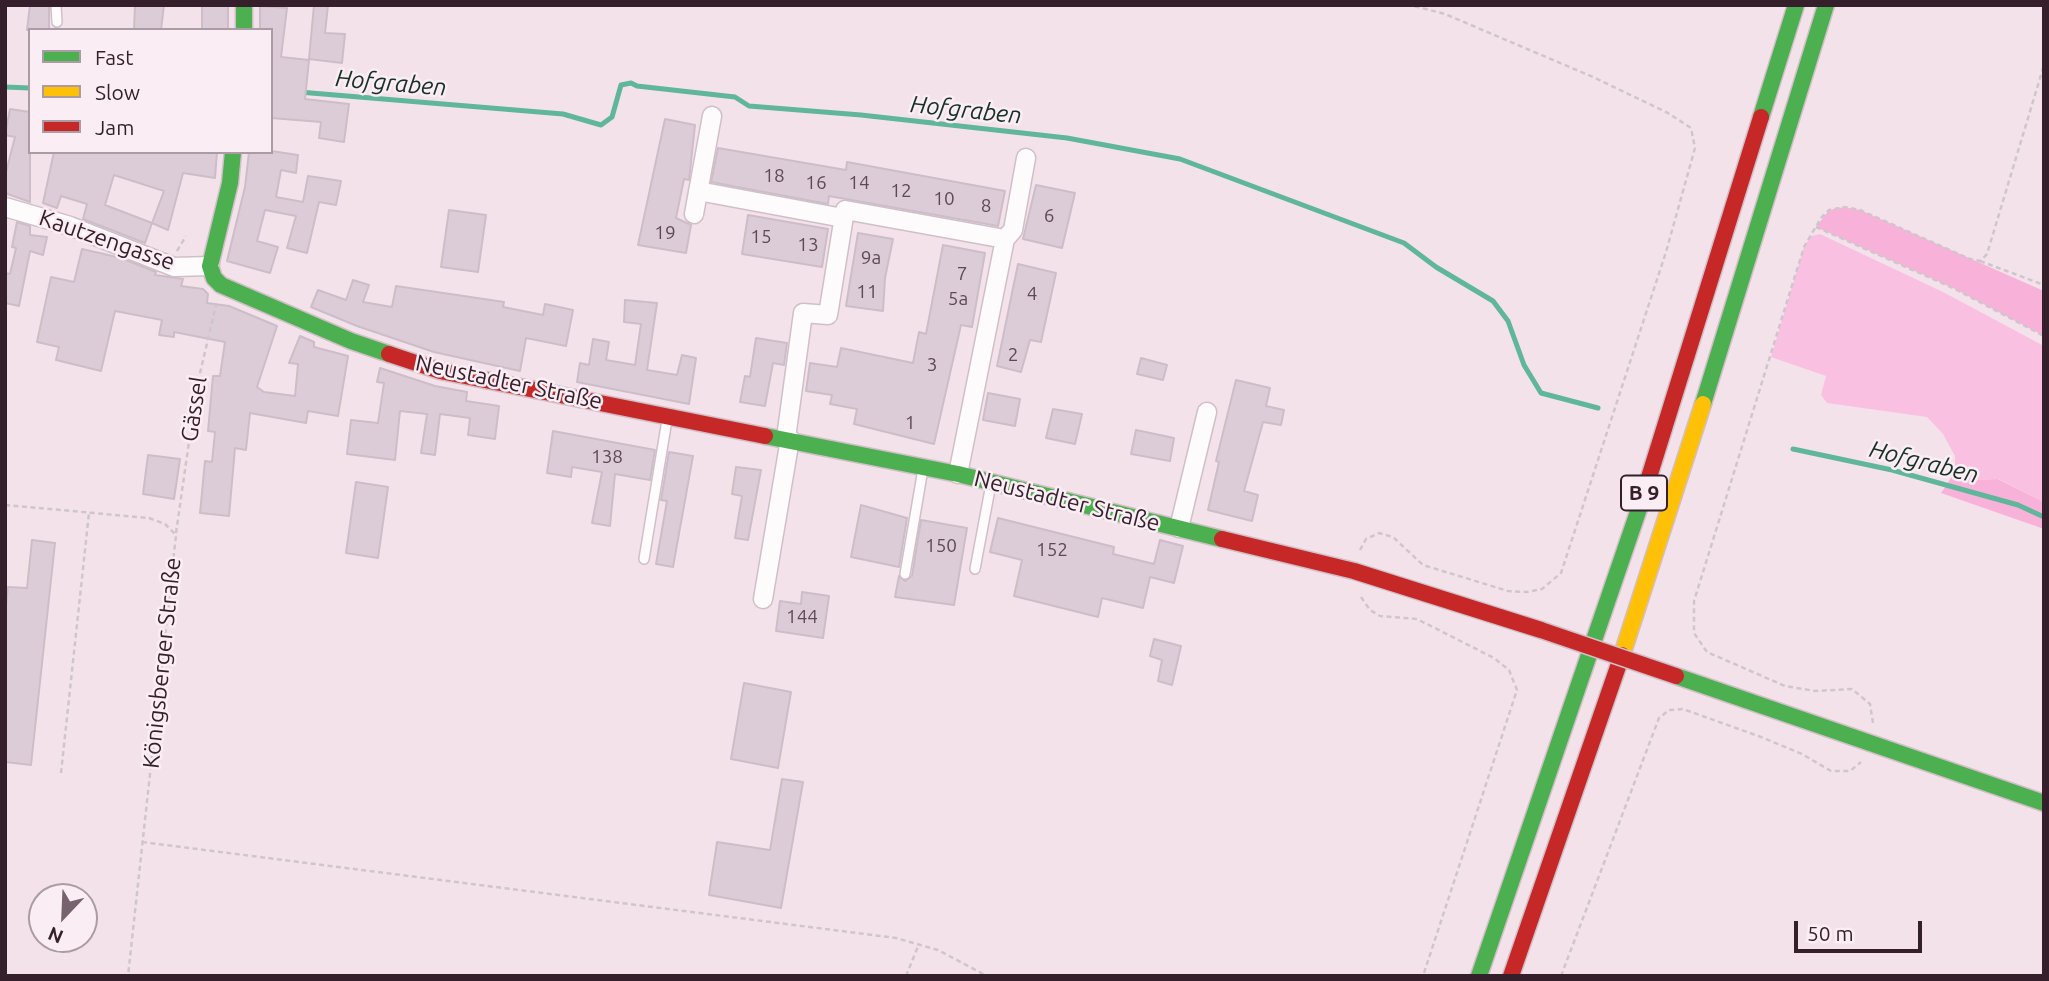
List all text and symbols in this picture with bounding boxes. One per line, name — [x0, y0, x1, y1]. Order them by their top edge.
legend — [28, 28, 273, 154]
text: Fast — [95, 45, 133, 69]
water label: Hofgraben — [334, 64, 448, 102]
text: Slow — [95, 80, 140, 104]
water label: Hofgraben — [909, 90, 1023, 130]
text: Jam — [95, 115, 134, 139]
house number: 18 — [763, 165, 785, 187]
house number: 16 — [805, 172, 827, 194]
house number: 14 — [848, 172, 870, 194]
house number: 12 — [890, 180, 912, 202]
house number: 10 — [933, 188, 955, 210]
house number: 8 — [981, 195, 991, 217]
street label: Kautzengasse — [35, 204, 179, 276]
house number: 6 — [1044, 205, 1054, 227]
house number: 19 — [654, 222, 676, 244]
house number: 15 — [750, 226, 772, 248]
house number: 13 — [797, 234, 819, 256]
house number: 9a — [861, 247, 881, 269]
house number: 7 — [957, 263, 967, 285]
house number: 11 — [856, 281, 878, 303]
house number: 4 — [1027, 283, 1037, 305]
house number: 5a — [948, 288, 968, 310]
house number: 2 — [1008, 344, 1018, 366]
street label: Neustadter Straße — [413, 349, 605, 415]
house number: 3 — [927, 354, 937, 376]
street label: Gässel — [175, 374, 213, 444]
house number: 1 — [905, 412, 915, 434]
water label: Hofgraben — [1866, 435, 1982, 489]
house number: 138 — [591, 446, 623, 468]
street label: Neustadter Straße — [971, 465, 1163, 537]
road number: B 9 — [1621, 476, 1667, 510]
house number: 150 — [925, 535, 957, 557]
house number: 152 — [1036, 539, 1068, 561]
street label: Königsberger Straße — [137, 556, 187, 770]
house number: 144 — [786, 606, 818, 628]
north arrow — [28, 883, 98, 953]
scale bar — [1797, 908, 1925, 952]
text: 50 m — [1807, 921, 1854, 945]
text: N — [45, 923, 66, 948]

